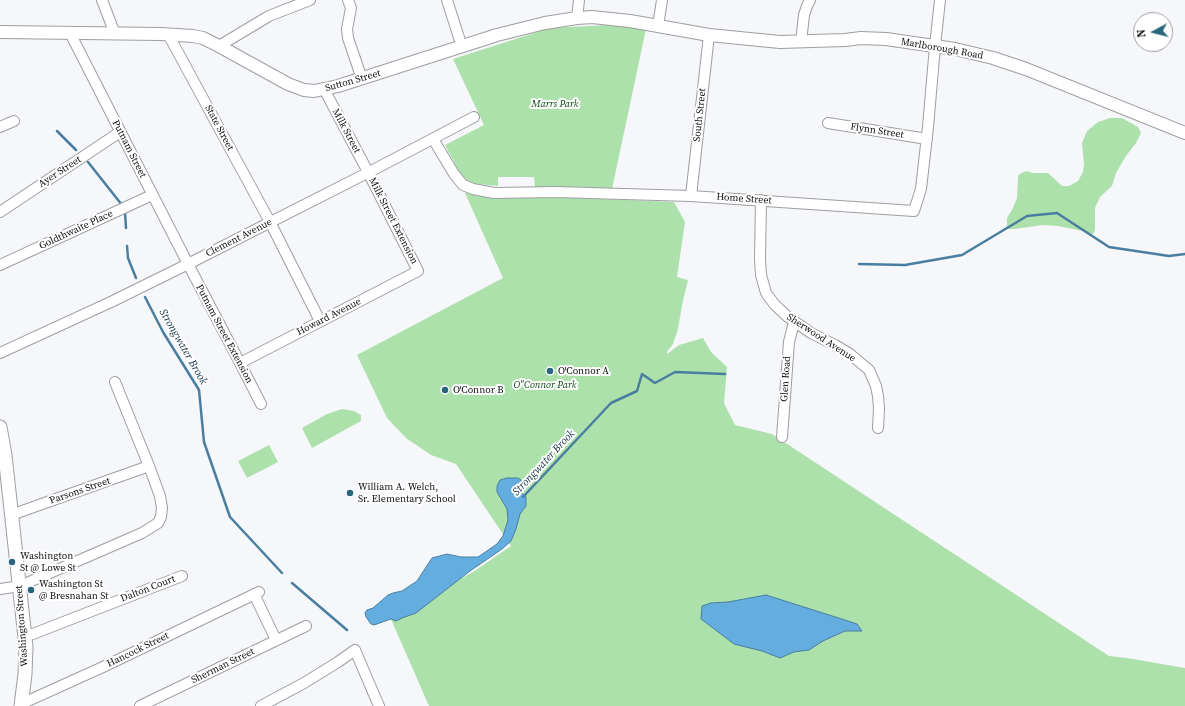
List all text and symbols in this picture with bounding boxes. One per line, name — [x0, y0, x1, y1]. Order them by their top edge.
north arrow — [1133, 12, 1173, 52]
text: N — [1134, 29, 1150, 38]
street label: Marlborough Road — [900, 36, 984, 62]
street label: Sutton Street — [324, 67, 382, 95]
street label: South Street — [691, 88, 709, 142]
park label: Marrs Park — [531, 98, 579, 110]
street label: State Street — [202, 103, 236, 153]
street label: Milk Street — [329, 107, 363, 155]
street label: Putnam Street — [109, 118, 149, 180]
street label: Flynn Street — [849, 121, 905, 141]
street label: Ayer Street — [36, 154, 84, 190]
street label: Milk Street Extension — [366, 176, 420, 266]
street label: Home Street — [716, 191, 772, 207]
street label: Goldthwaite Place — [37, 208, 115, 252]
street label: Clement Avenue — [204, 216, 274, 260]
street label: Putnam Street Extension — [193, 283, 255, 385]
street label: Howard Avenue — [295, 296, 363, 338]
water label: Strongwater Brook — [156, 307, 210, 387]
street label: Sherwood Avenue — [784, 311, 858, 365]
street label: Glen Road — [778, 356, 794, 402]
place label: O'Connor A — [558, 365, 609, 377]
marker: O'Connor A — [545, 366, 555, 376]
park label: O"Connor Park — [514, 379, 576, 391]
place label: O'Connor B — [453, 384, 504, 396]
marker: O'Connor B — [440, 385, 450, 395]
water label: Strongwater Brook — [510, 427, 578, 499]
street label: Parsons Street — [48, 475, 112, 507]
place label: William A. Welch, Sr. Elementary School — [358, 481, 456, 504]
marker: William A. Welch, Sr. Elementary School — [345, 488, 355, 498]
place label: Washington St @ Lowe St — [20, 550, 76, 574]
marker: Washington St @ Lowe St — [7, 557, 17, 567]
street label: Dalton Court — [119, 573, 177, 605]
place label: Washington St @ Bresnahan St — [39, 578, 108, 602]
street label: Washington Street — [13, 585, 31, 667]
marker: Washington St @ Bresnahan St — [26, 585, 36, 595]
street label: Hancock Street — [105, 630, 171, 670]
street label: Sherman Street — [190, 646, 256, 686]

